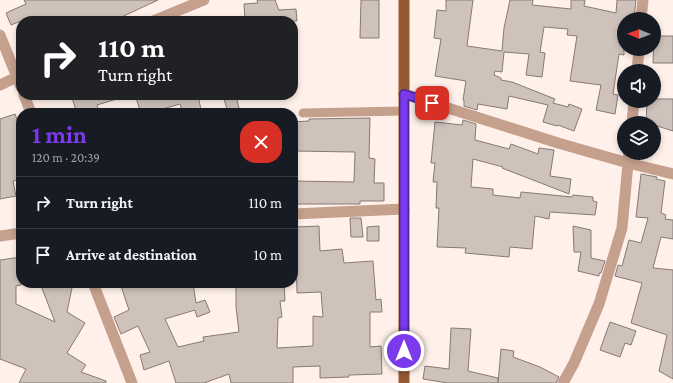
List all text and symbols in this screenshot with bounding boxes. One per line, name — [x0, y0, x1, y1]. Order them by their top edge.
north arrow — [617, 12, 661, 56]
map controls — [617, 12, 661, 160]
icon: right — [32, 32, 84, 84]
text: 110 m — [98, 32, 165, 63]
button: sound — [617, 64, 661, 108]
text: Turn right — [98, 65, 172, 85]
pin — [415, 86, 449, 120]
icon: arrive — [421, 92, 443, 114]
button: layers — [617, 116, 661, 160]
text: 1 min — [32, 121, 87, 148]
button: close — [240, 121, 282, 163]
text: 120 m · 20:39 — [32, 150, 100, 165]
icon: right — [32, 192, 54, 214]
text: Turn right — [66, 195, 133, 211]
text: 110 m — [249, 195, 282, 211]
icon: arrive — [32, 244, 54, 266]
text: Arrive at destination — [66, 247, 197, 263]
text: 10 m — [254, 247, 282, 263]
position arrow — [383, 330, 425, 372]

